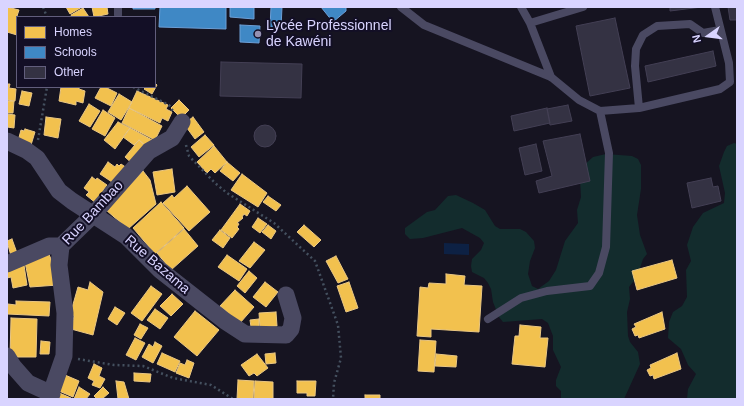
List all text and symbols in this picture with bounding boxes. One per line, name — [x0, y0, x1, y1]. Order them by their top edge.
legend — [16, 16, 156, 88]
north arrow — [688, 16, 728, 56]
place label: Lycée Professionnel de Kawéni — [266, 18, 392, 50]
text: Homes — [54, 25, 92, 39]
marker: Lycée Professionnel de Kawéni — [253, 29, 263, 39]
text: N — [690, 34, 703, 44]
text: Schools — [54, 45, 97, 59]
text: Other — [54, 65, 84, 79]
street label: Rue Bambao — [59, 177, 127, 249]
street label: Rue Bazama — [121, 232, 193, 298]

